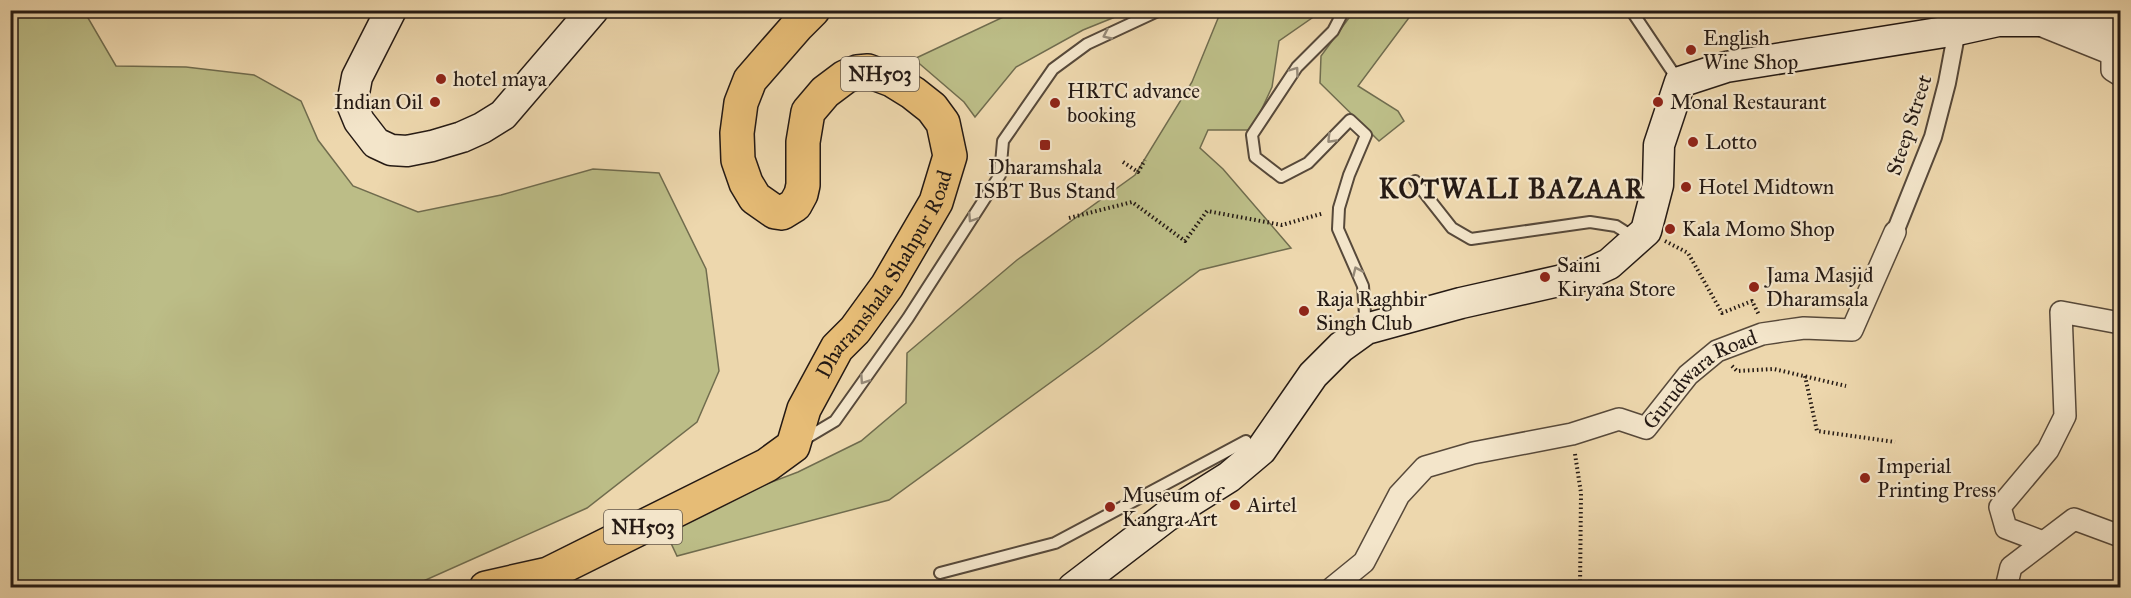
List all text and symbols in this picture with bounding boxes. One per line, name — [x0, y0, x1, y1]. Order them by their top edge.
place label: English Wine Shop — [1703, 25, 1798, 75]
one-way arrow — [1102, 27, 1113, 39]
marker: English Wine Shop — [1684, 43, 1698, 57]
road number: NH503 — [841, 57, 919, 91]
place label: hotel maya — [453, 66, 547, 92]
one-way arrow — [1288, 67, 1299, 78]
street label: Steep Street — [1881, 71, 1938, 179]
marker: hotel maya — [434, 72, 448, 86]
place label: HRTC advance booking — [1067, 78, 1200, 128]
place label: Indian Oil — [334, 89, 423, 115]
place label: Monal Restaurant — [1670, 89, 1827, 115]
marker: Indian Oil — [428, 95, 442, 109]
marker: Monal Restaurant — [1651, 95, 1665, 109]
marker: HRTC advance booking — [1048, 96, 1062, 110]
place label: Lotto — [1705, 129, 1757, 155]
one-way arrow — [1327, 133, 1338, 143]
marker: Lotto — [1686, 135, 1700, 149]
marker: Dharamshala ISBT Bus Stand — [1038, 138, 1052, 152]
place label: Dharamshala ISBT Bus Stand — [974, 154, 1116, 204]
street label: Dharamshala Shahpur Road — [810, 167, 958, 383]
district label: KOTWALI BAZAAR — [1379, 172, 1645, 205]
place label: Hotel Midtown — [1698, 174, 1834, 200]
marker: Hotel Midtown — [1679, 180, 1693, 194]
one-way arrow — [969, 211, 980, 222]
place label: Kala Momo Shop — [1682, 216, 1835, 242]
marker: Kala Momo Shop — [1663, 222, 1677, 236]
place label: Saini Kiryana Store — [1557, 252, 1676, 302]
place label: Jama Masjid Dharamsala — [1764, 262, 1874, 312]
one-way arrow — [1352, 267, 1364, 278]
marker: Saini Kiryana Store — [1538, 270, 1552, 284]
marker: Jama Masjid Dharamsala — [1747, 280, 1761, 294]
place label: Raja Raghbir Singh Club — [1316, 286, 1427, 336]
marker: Raja Raghbir Singh Club — [1297, 304, 1311, 318]
street label: Gurudwara Road — [1637, 324, 1761, 435]
one-way arrow — [860, 373, 871, 384]
place label: Imperial Printing Press — [1877, 453, 1996, 503]
marker: Imperial Printing Press — [1858, 471, 1872, 485]
place label: Museum of Kangra Art — [1122, 482, 1225, 532]
place label: Airtel — [1246, 492, 1297, 518]
marker: Airtel — [1228, 498, 1242, 512]
marker: Museum of Kangra Art — [1103, 500, 1117, 514]
road number: NH503 — [604, 510, 682, 544]

